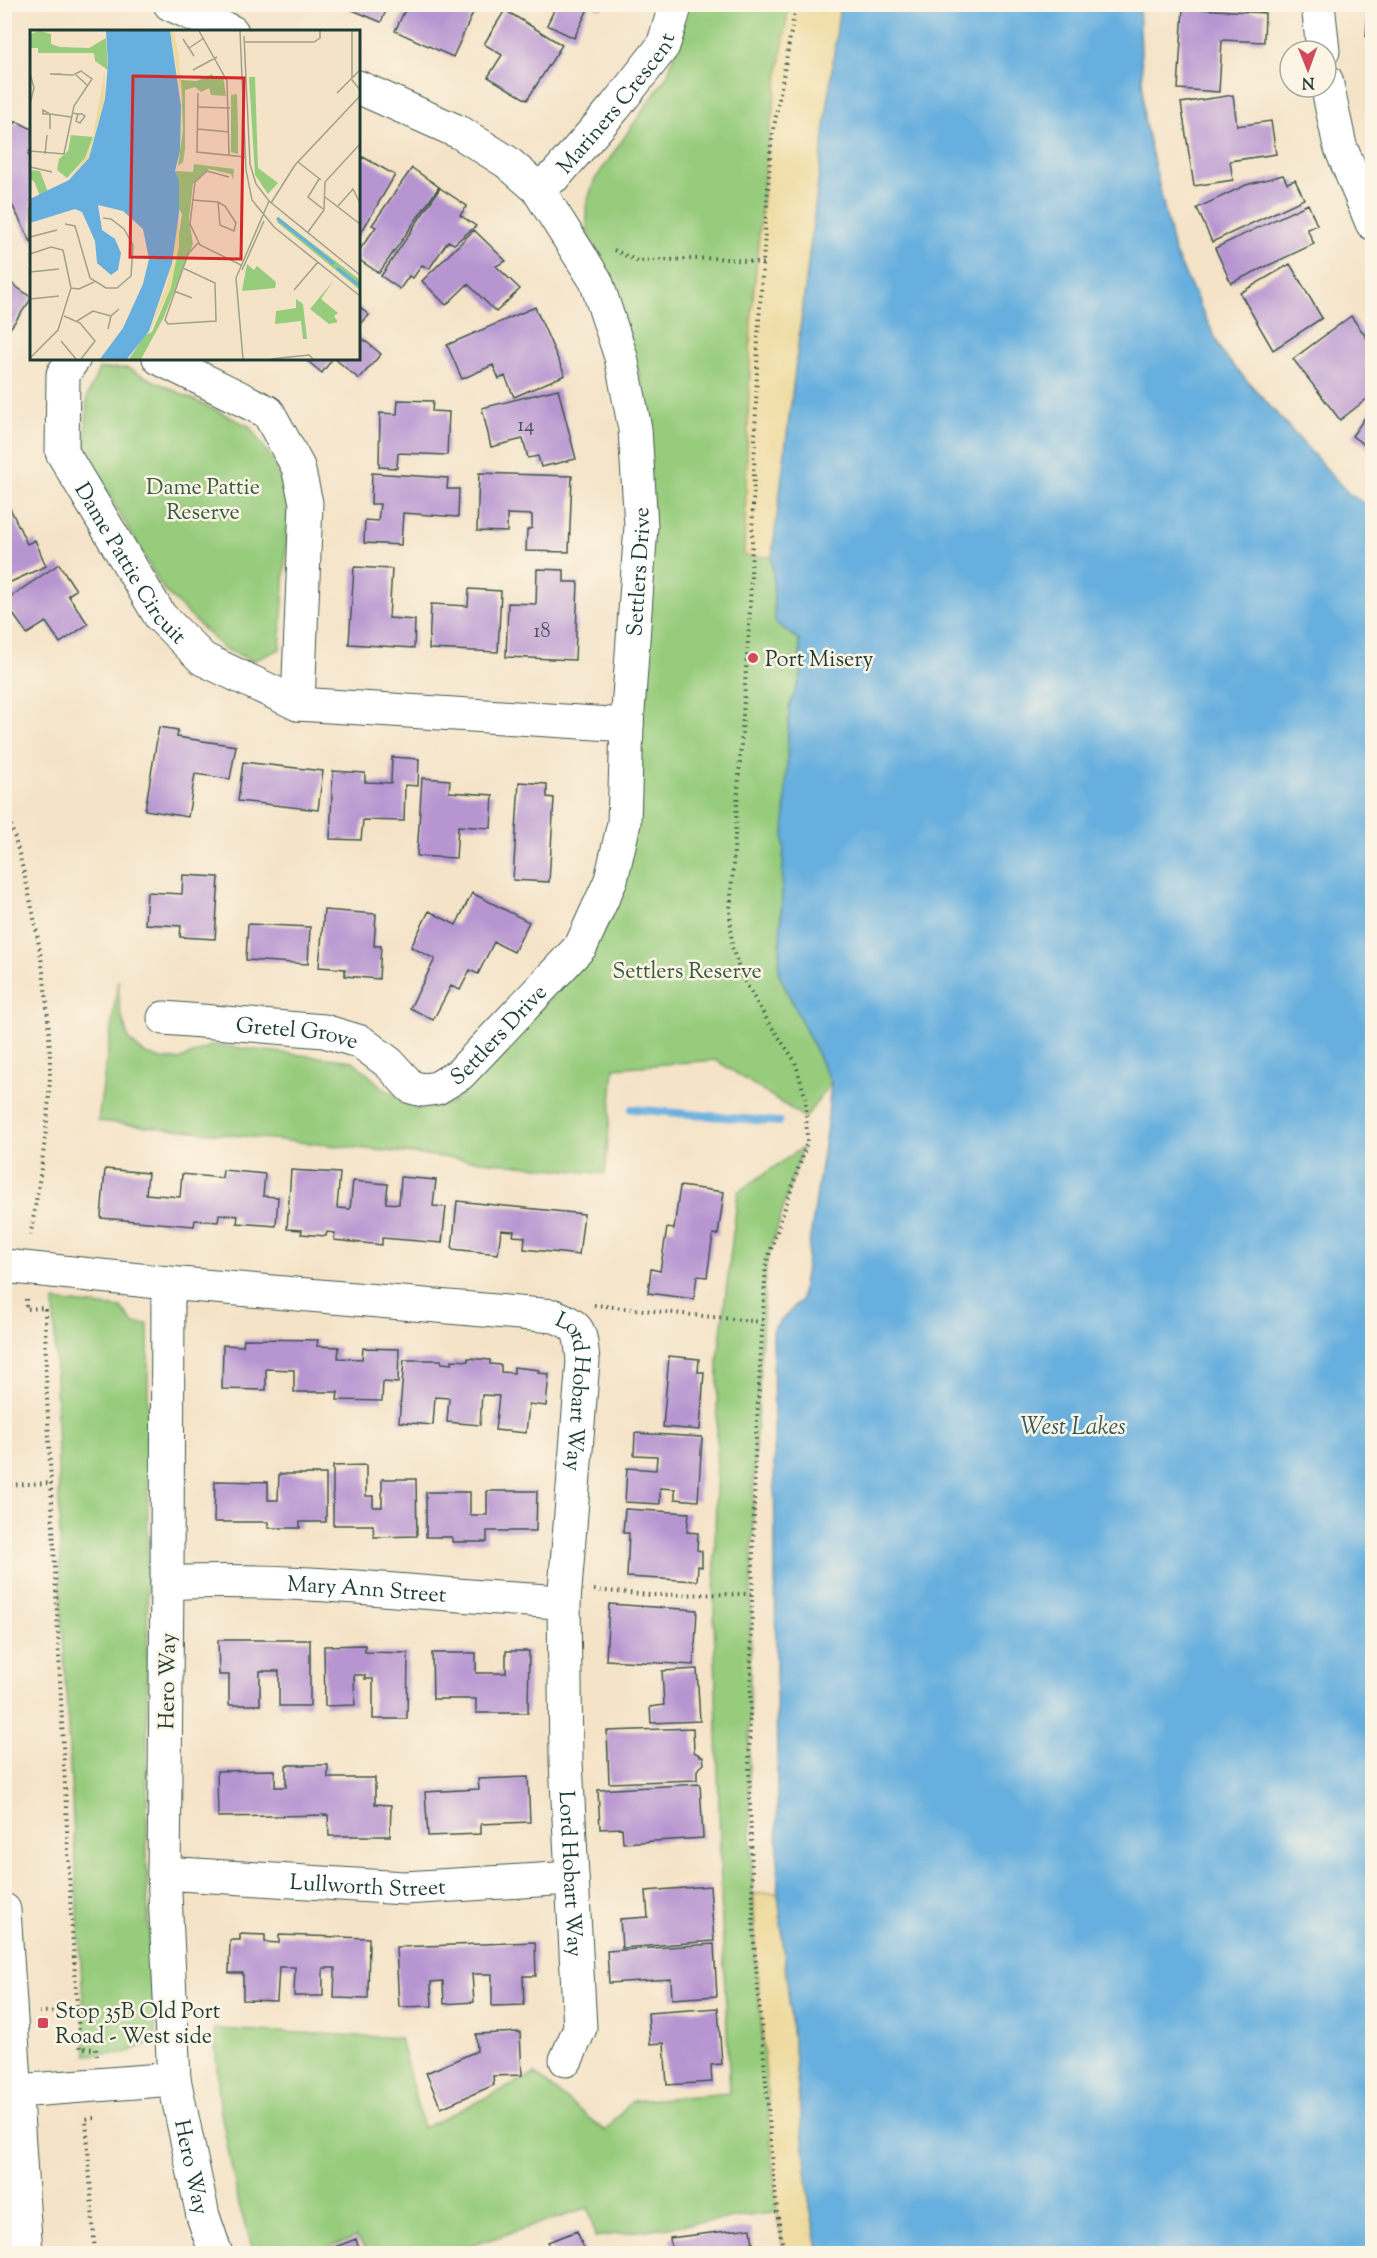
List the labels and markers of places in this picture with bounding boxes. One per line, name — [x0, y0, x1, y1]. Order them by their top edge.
place label: Port Misery — [765, 645, 874, 677]
marker: Port Misery — [746, 651, 760, 665]
place label: Stop 35B Old Port Road - West side — [55, 1997, 221, 2054]
marker: Stop 35B Old Port Road - West side — [36, 2016, 50, 2030]

